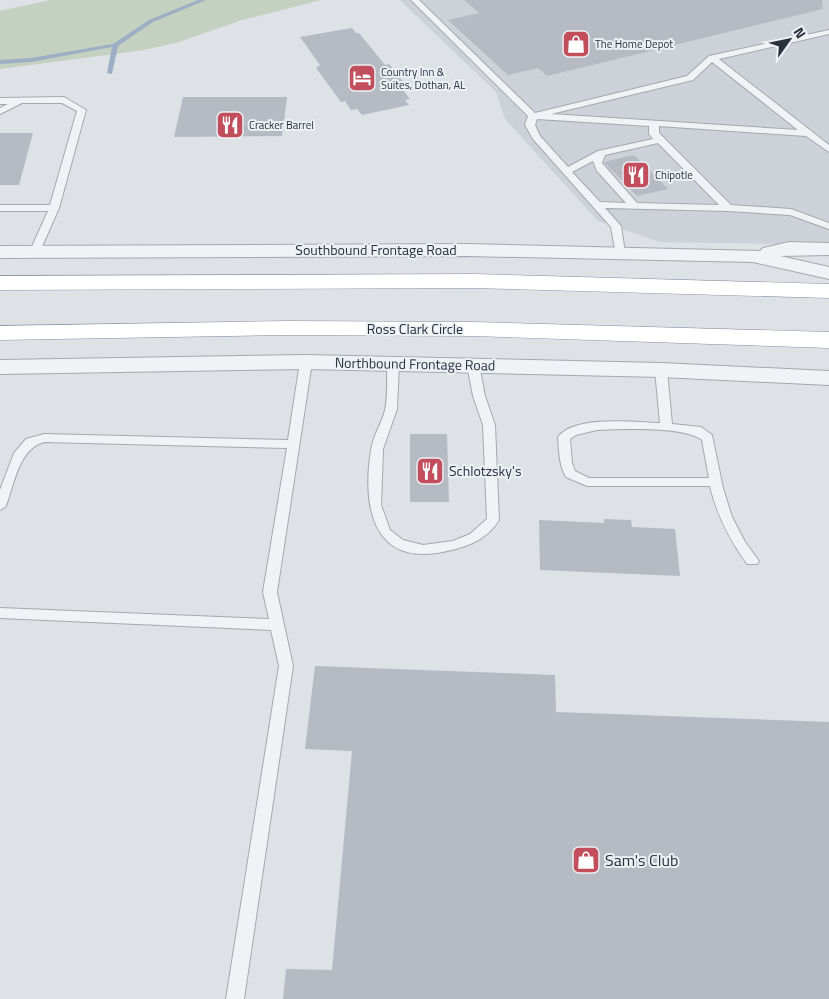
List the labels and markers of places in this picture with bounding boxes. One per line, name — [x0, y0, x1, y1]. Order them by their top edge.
shop icon: The Home Depot — [561, 29, 591, 59]
place label: The Home Depot — [595, 36, 673, 52]
hotel icon: Country Inn & Suites, Dothan, AL — [347, 63, 377, 93]
place label: Country Inn & Suites, Dothan, AL — [381, 64, 466, 93]
restaurant icon: Cracker Barrel — [215, 110, 245, 140]
place label: Cracker Barrel — [249, 117, 314, 133]
restaurant icon: Chipotle — [621, 160, 651, 190]
place label: Chipotle — [655, 167, 693, 183]
restaurant icon: Schlotzsky's — [415, 456, 445, 486]
place label: Schlotzsky's — [449, 460, 521, 481]
shop icon: Sam's Club — [571, 845, 601, 875]
place label: Sam's Club — [605, 848, 678, 872]

